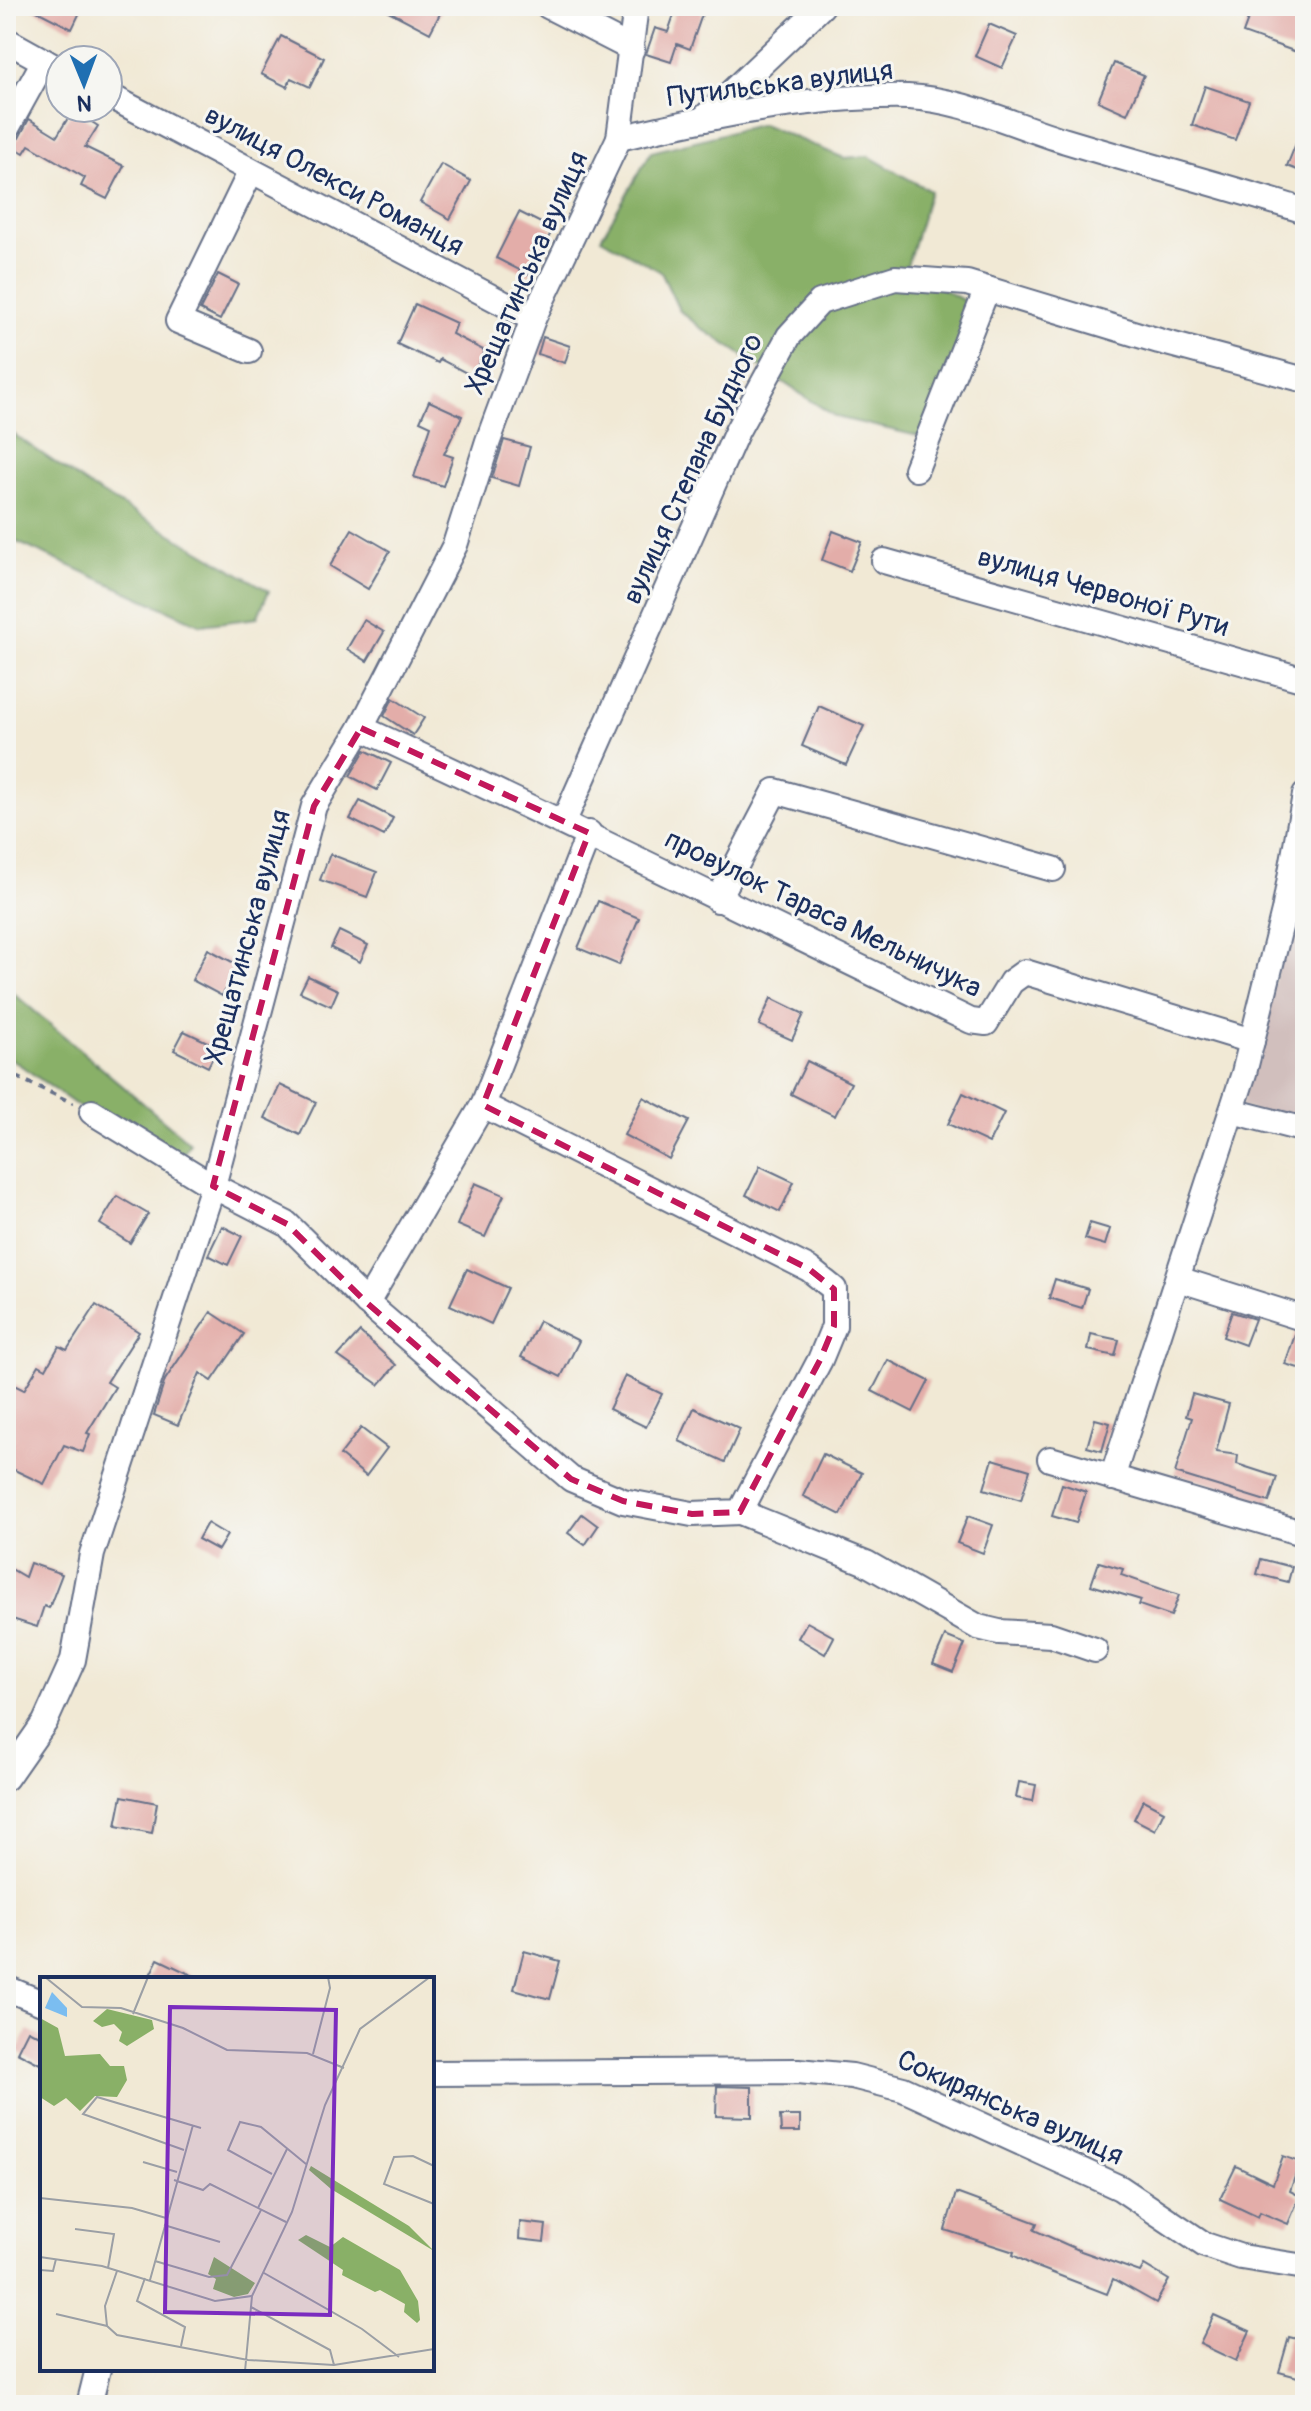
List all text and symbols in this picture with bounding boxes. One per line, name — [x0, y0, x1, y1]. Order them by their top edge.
north arrow — [44, 44, 124, 124]
street label: Путильська вулиця — [665, 53, 895, 115]
text: N — [77, 89, 92, 117]
street label: вулиця Олекси Романця — [198, 98, 470, 264]
street label: Хрещатинська вулиця — [458, 146, 596, 400]
street label: вулиця Степана Будного — [615, 328, 771, 610]
street label: вулиця Червоної Рути — [974, 539, 1232, 645]
street label: Хрещатинська вулиця — [197, 806, 299, 1068]
street label: провулок Тараса Мельничука — [659, 822, 987, 1006]
inset map — [40, 1977, 434, 2371]
street label: Сокирянська вулиця — [891, 2042, 1129, 2174]

